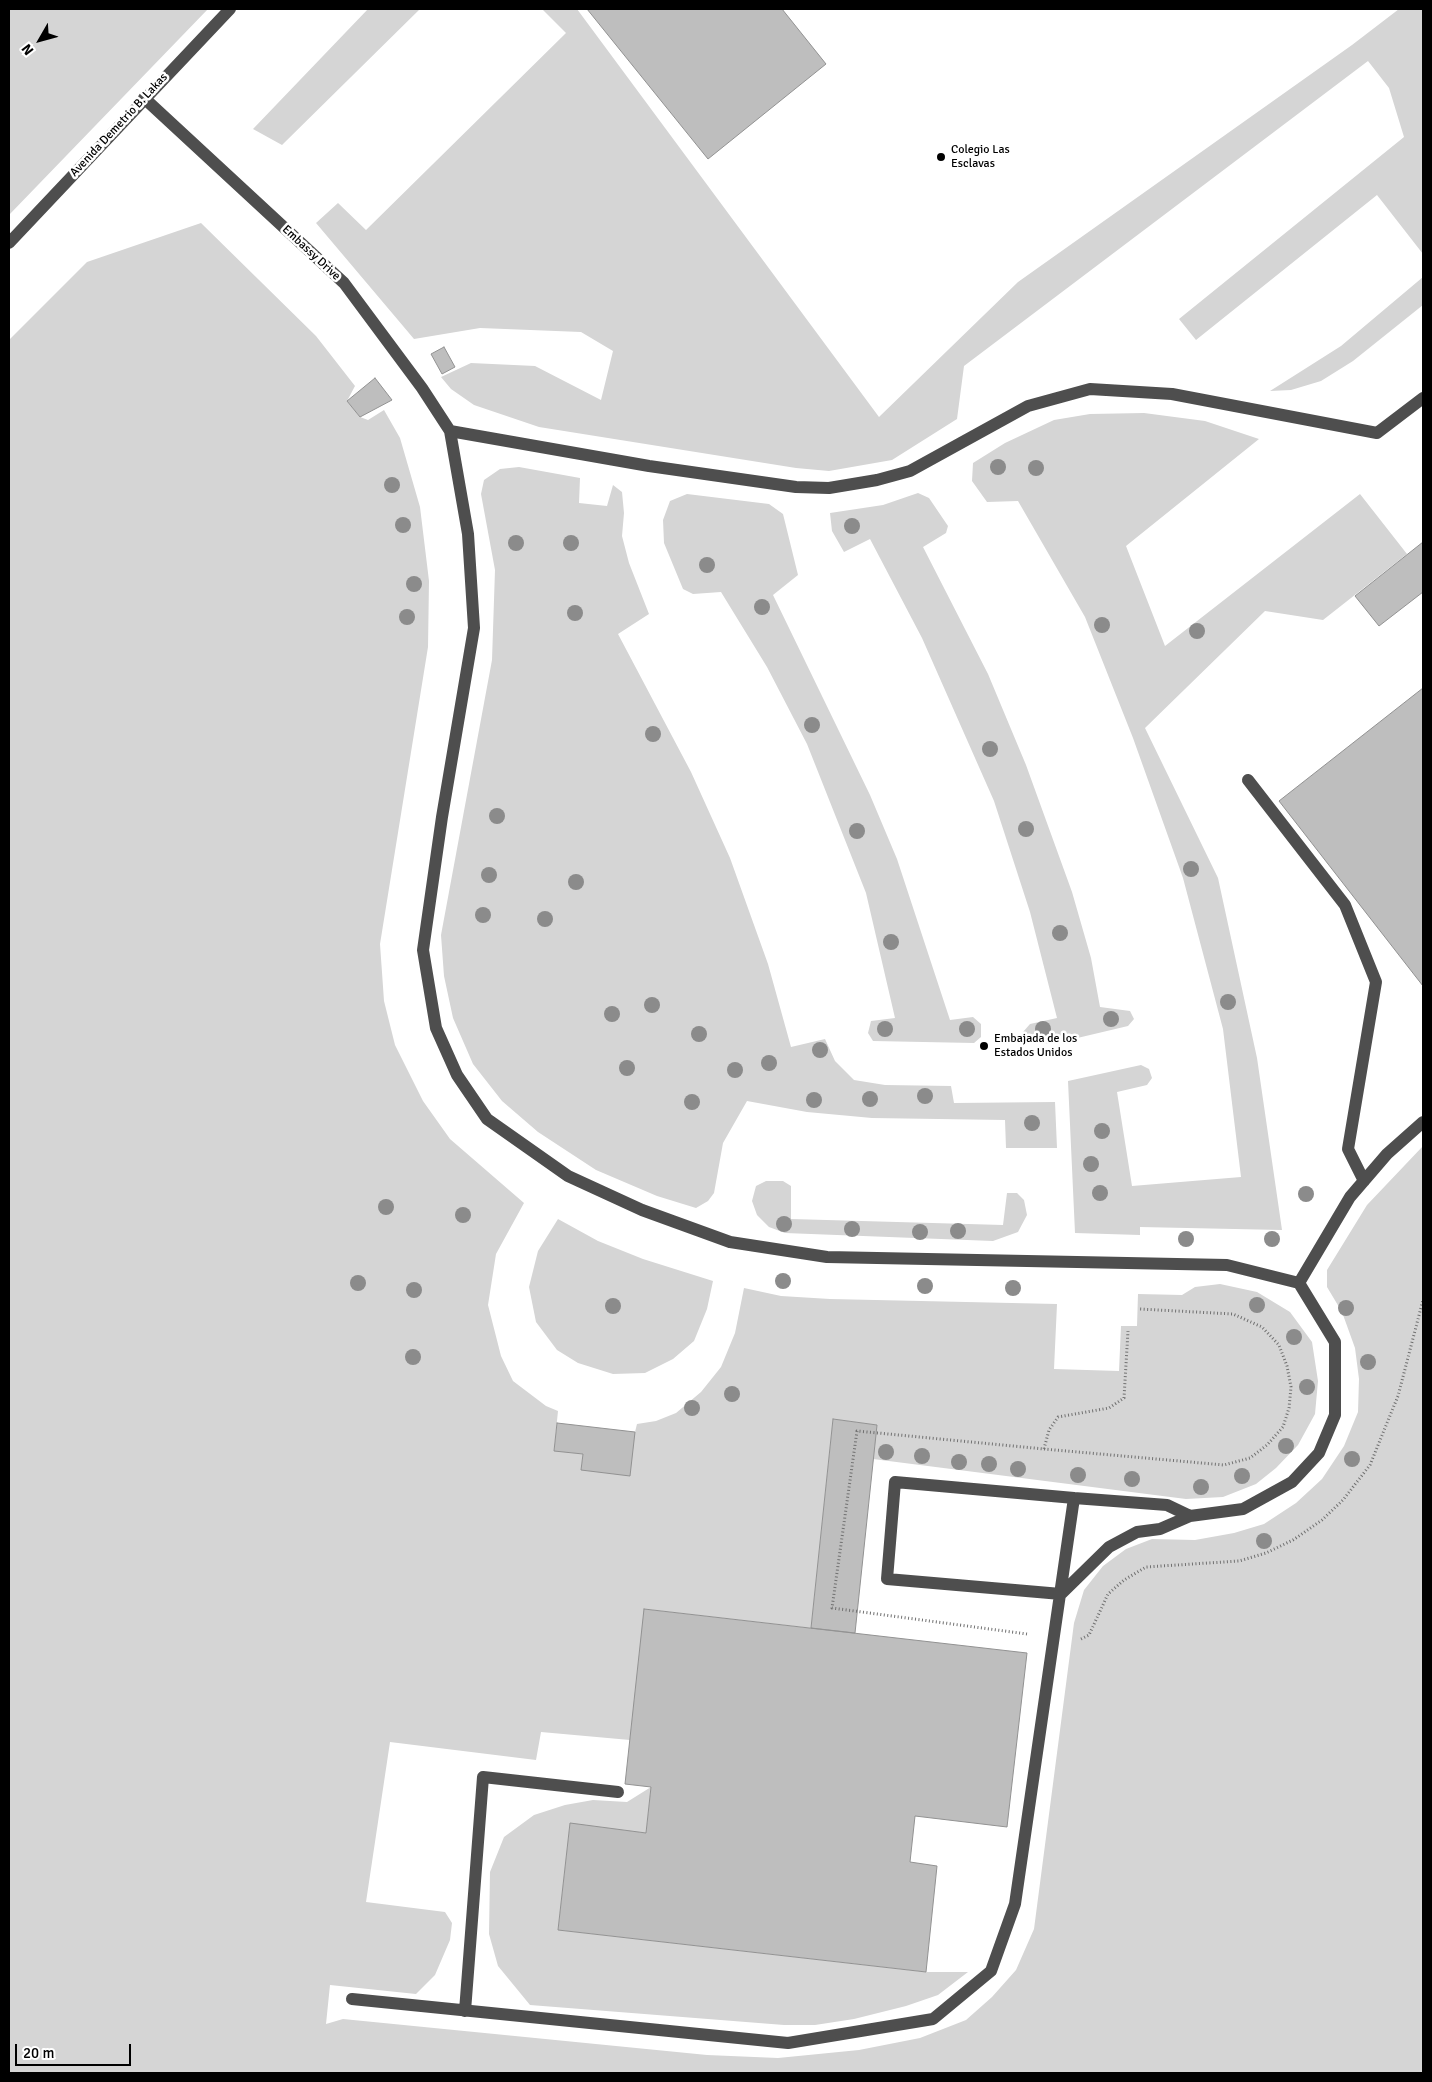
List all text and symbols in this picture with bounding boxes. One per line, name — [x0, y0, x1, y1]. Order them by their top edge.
north arrow — [15, 15, 65, 65]
text: N — [18, 40, 37, 59]
street label: Avenida Demetrio B. Lakas — [67, 70, 171, 180]
place label: Colegio Las Esclavas — [951, 143, 1010, 171]
marker: Colegio Las Esclavas — [935, 151, 947, 163]
street label: Embassy Drive — [279, 222, 343, 284]
place label: Embajada de los Estados Unidos — [994, 1032, 1077, 1060]
marker: Embajada de los Estados Unidos — [978, 1040, 990, 1052]
scale bar — [18, 2034, 134, 2066]
text: 20 m — [23, 2044, 54, 2062]

